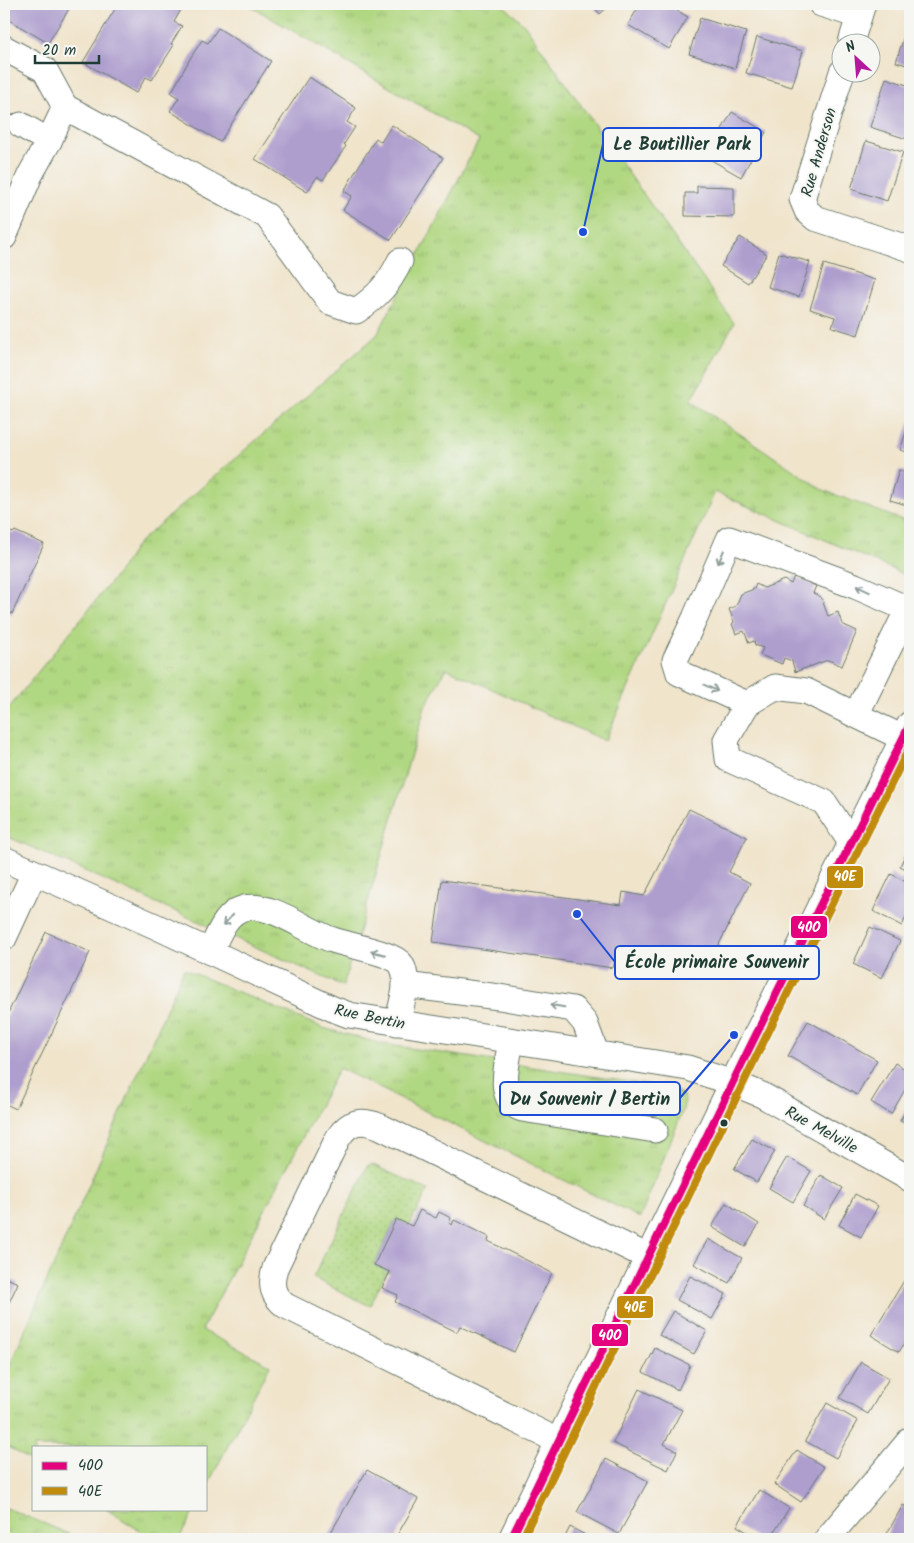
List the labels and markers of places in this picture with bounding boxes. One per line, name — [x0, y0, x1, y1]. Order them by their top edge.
callout: Le Boutillier Park — [603, 128, 761, 161]
callout: École primaire Souvenir — [615, 946, 819, 979]
callout: Du Souvenir / Bertin — [500, 1082, 680, 1115]
unlabelled marker — [719, 1118, 729, 1128]

